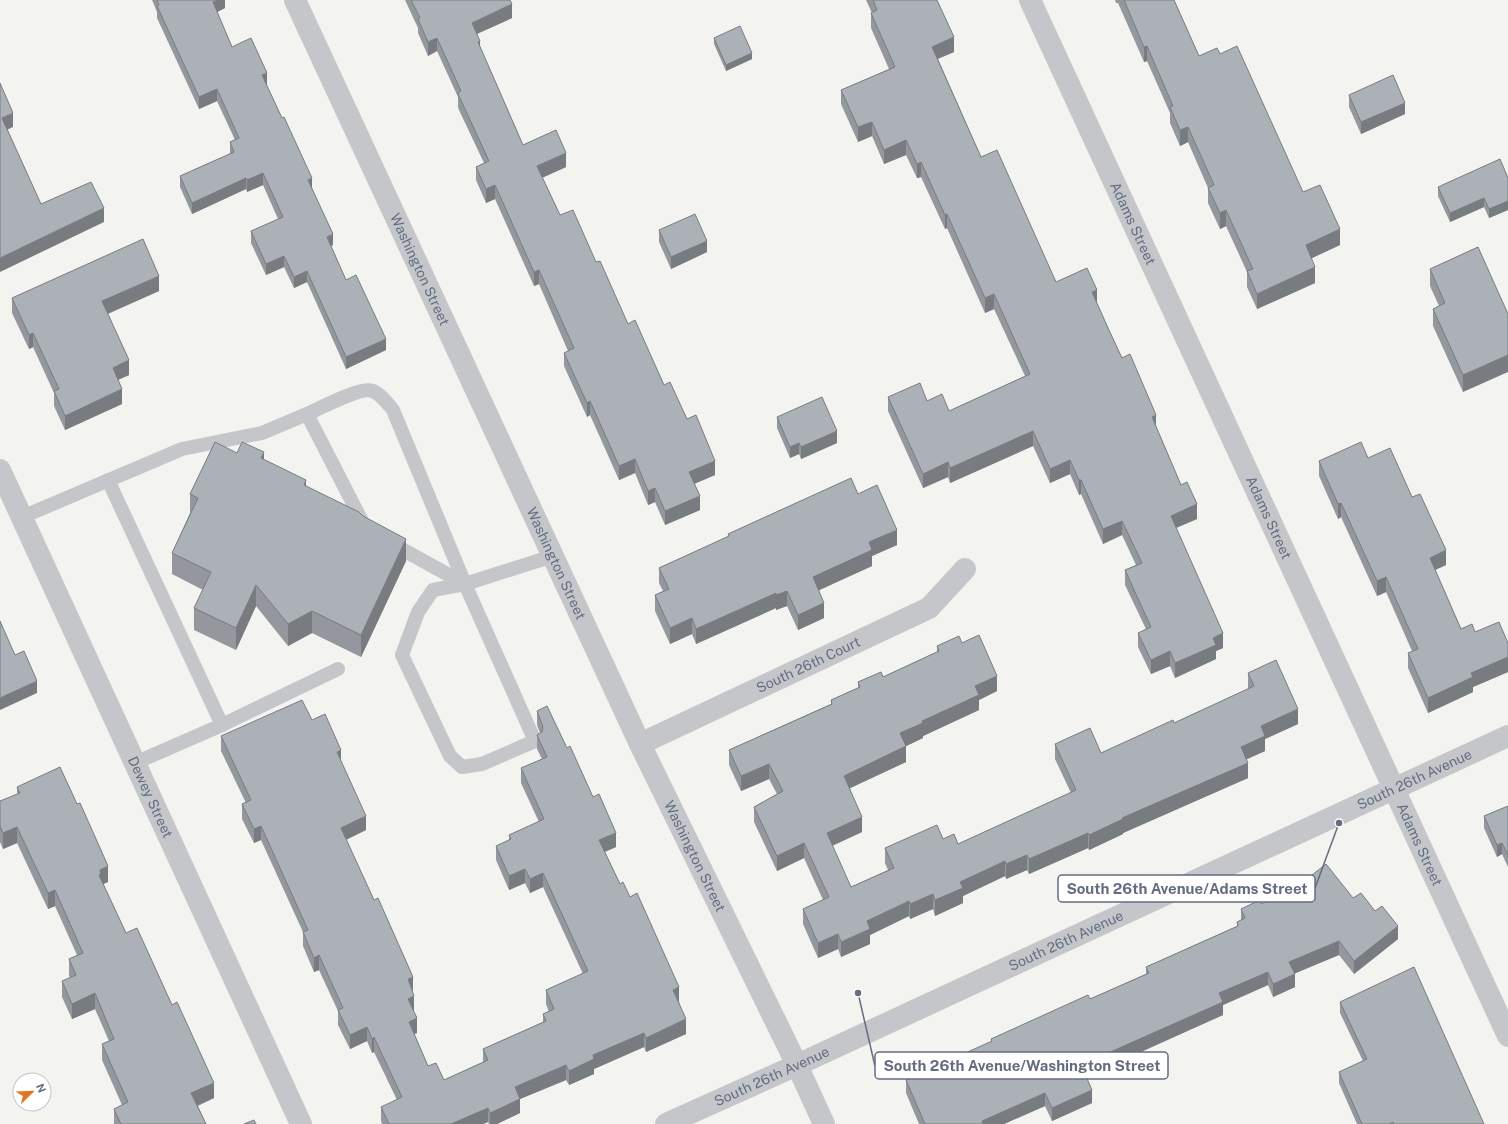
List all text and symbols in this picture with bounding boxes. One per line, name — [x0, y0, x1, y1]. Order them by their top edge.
street label: Adams Street — [1107, 179, 1159, 267]
street label: Washington Street — [387, 211, 453, 328]
street label: Adams Street — [1243, 474, 1295, 561]
street label: Washington Street — [523, 505, 589, 622]
street label: South 26th Court — [754, 634, 863, 696]
street label: South 26th Avenue — [1355, 746, 1474, 813]
street label: Dewey Street — [125, 754, 176, 840]
street label: Washington Street — [661, 798, 729, 914]
street label: Adams Street — [1394, 801, 1446, 888]
callout: South 26th Avenue/Adams Street — [1058, 875, 1315, 902]
text: South 26th Avenue/Adams Street — [1066, 880, 1308, 897]
street label: South 26th Avenue — [1006, 907, 1126, 974]
street label: South 26th Avenue — [712, 1043, 832, 1109]
callout: South 26th Avenue/Washington Street — [875, 1052, 1168, 1079]
text: South 26th Avenue/Washington Street — [884, 1057, 1160, 1074]
north arrow — [12, 1072, 52, 1112]
text: N — [34, 1082, 48, 1094]

